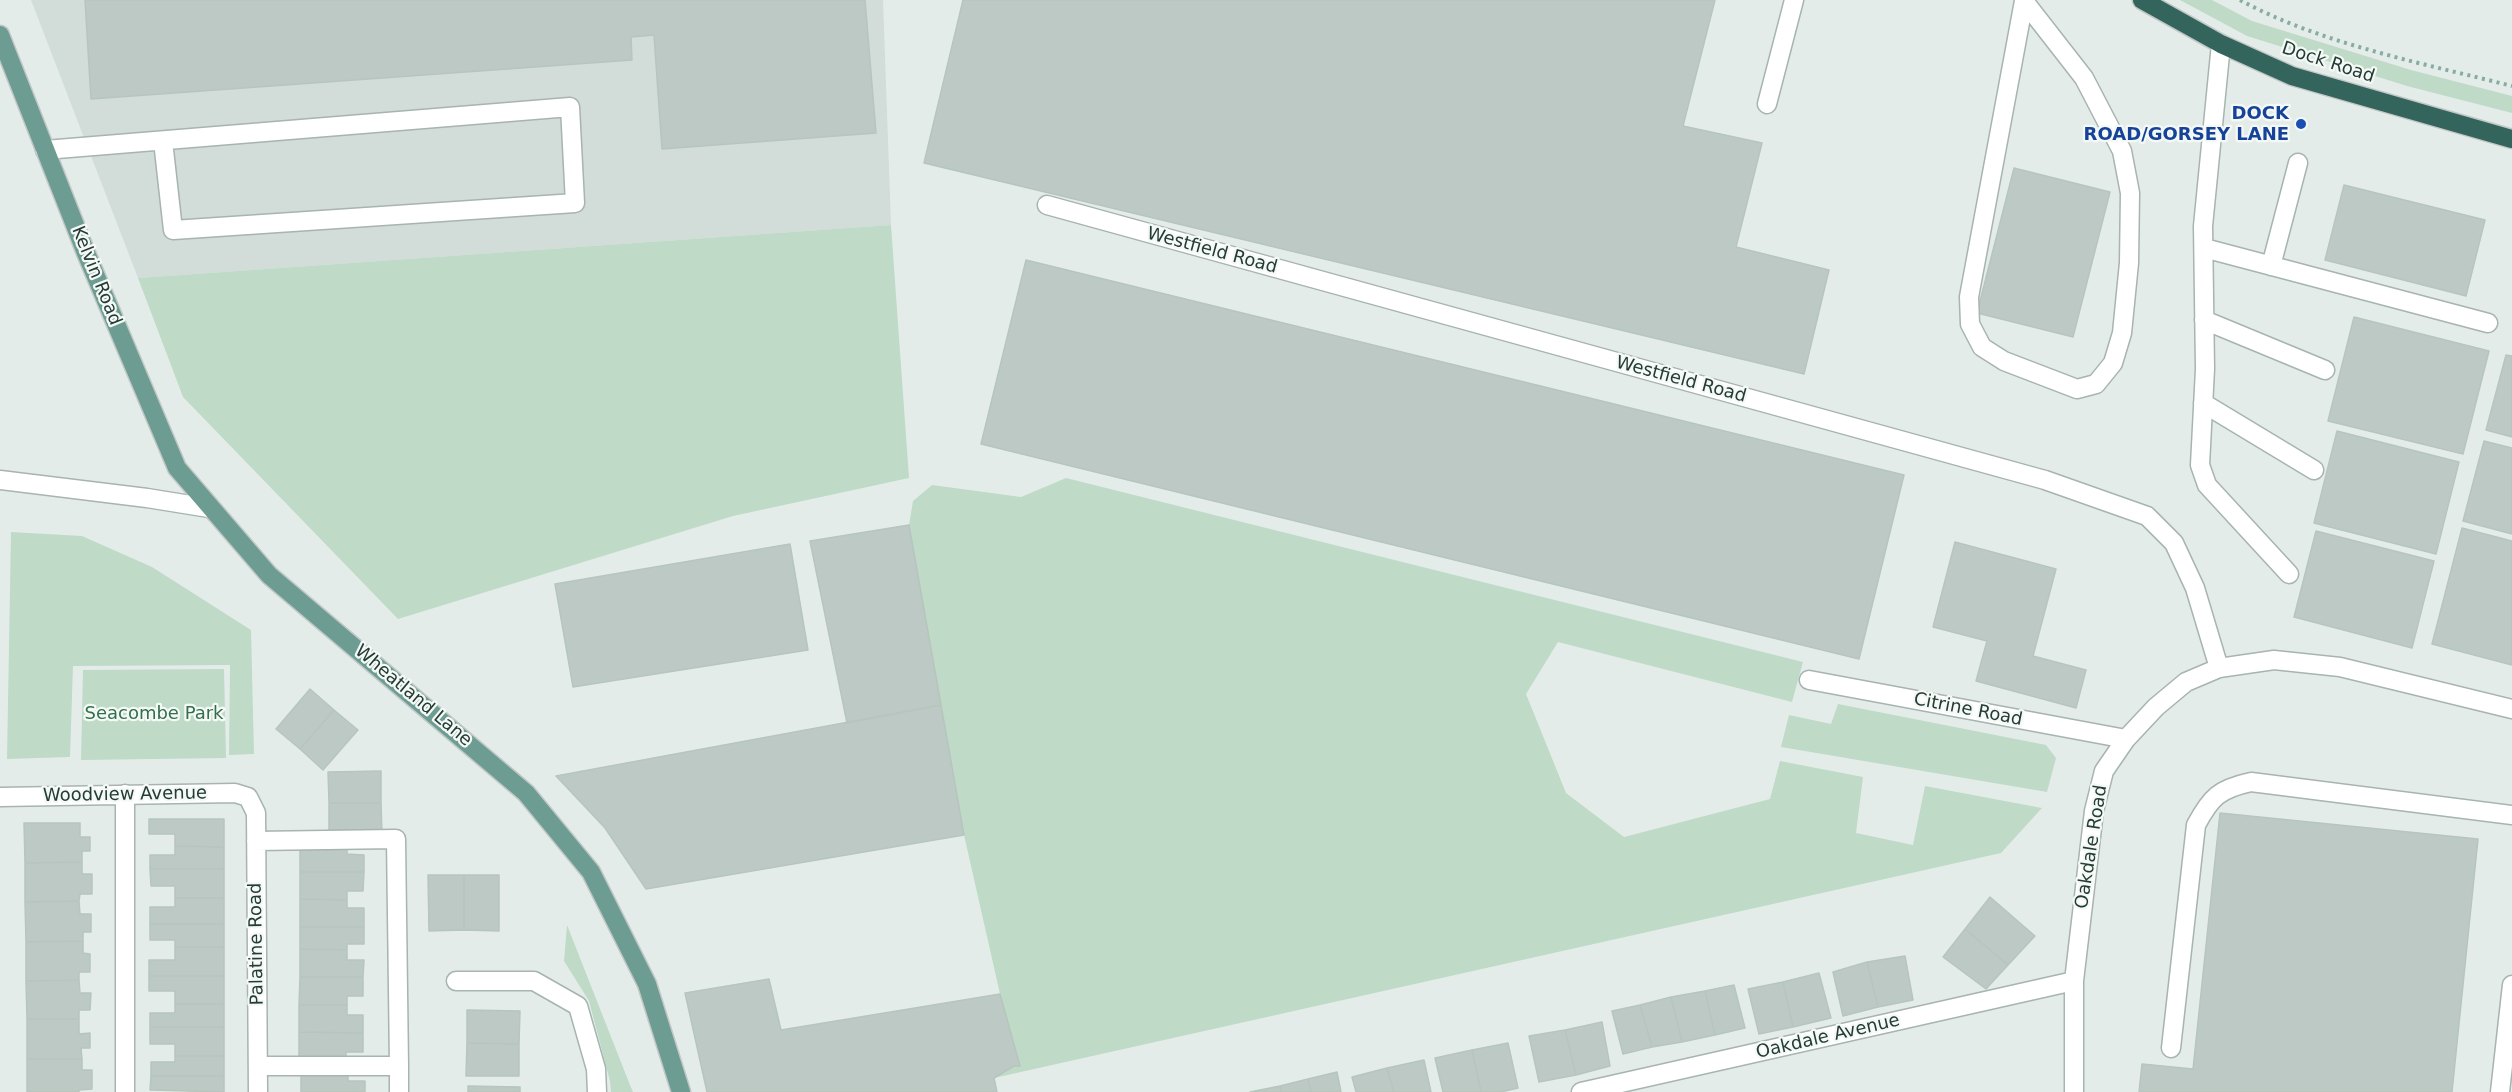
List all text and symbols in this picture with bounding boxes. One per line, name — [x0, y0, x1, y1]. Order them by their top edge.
street label: Dock Road — [2279, 38, 2377, 88]
place label: DOCK ROAD/GORSEY LANE — [2084, 103, 2289, 146]
marker: DOCK ROAD/GORSEY LANE — [2294, 117, 2308, 131]
street label: Kelvin Road — [66, 223, 126, 329]
street label: Westfield Road — [1144, 223, 1280, 279]
street label: Westfield Road — [1613, 352, 1749, 408]
street label: Wheatland Lane — [350, 641, 476, 751]
street label: Citrine Road — [1912, 689, 2024, 731]
park label: Seacombe Park — [84, 703, 224, 725]
street label: Woodview Avenue — [43, 783, 207, 807]
street label: Oakdale Road — [2072, 784, 2112, 910]
street label: Palatine Road — [245, 883, 269, 1005]
street label: Oakdale Avenue — [1754, 1010, 1902, 1064]

